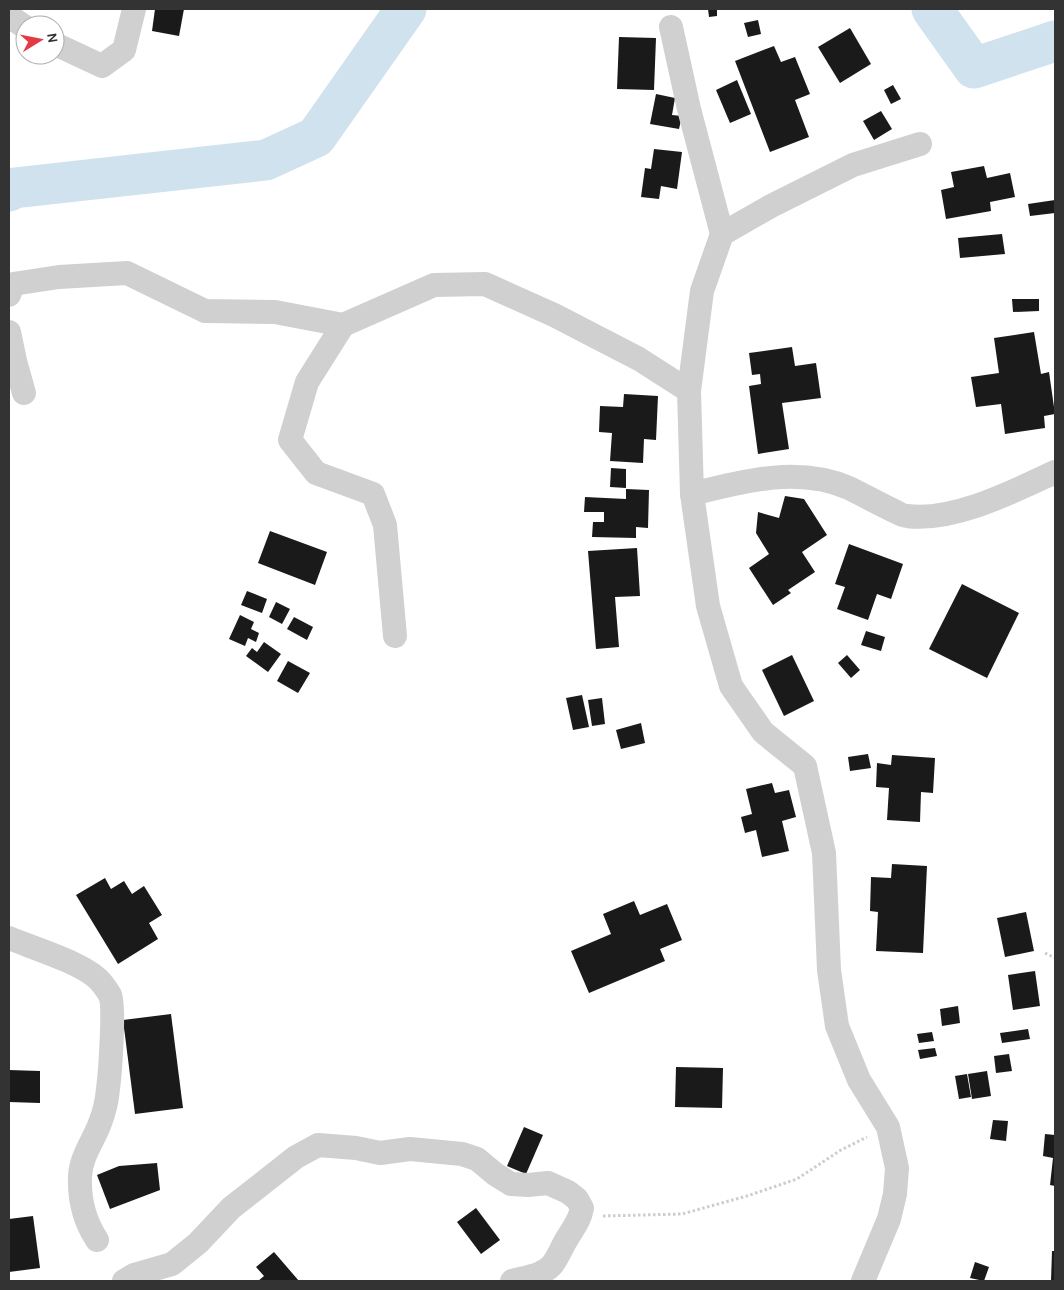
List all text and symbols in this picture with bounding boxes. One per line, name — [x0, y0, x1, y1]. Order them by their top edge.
north arrow — [15, 15, 65, 65]
text: N — [43, 31, 62, 44]

